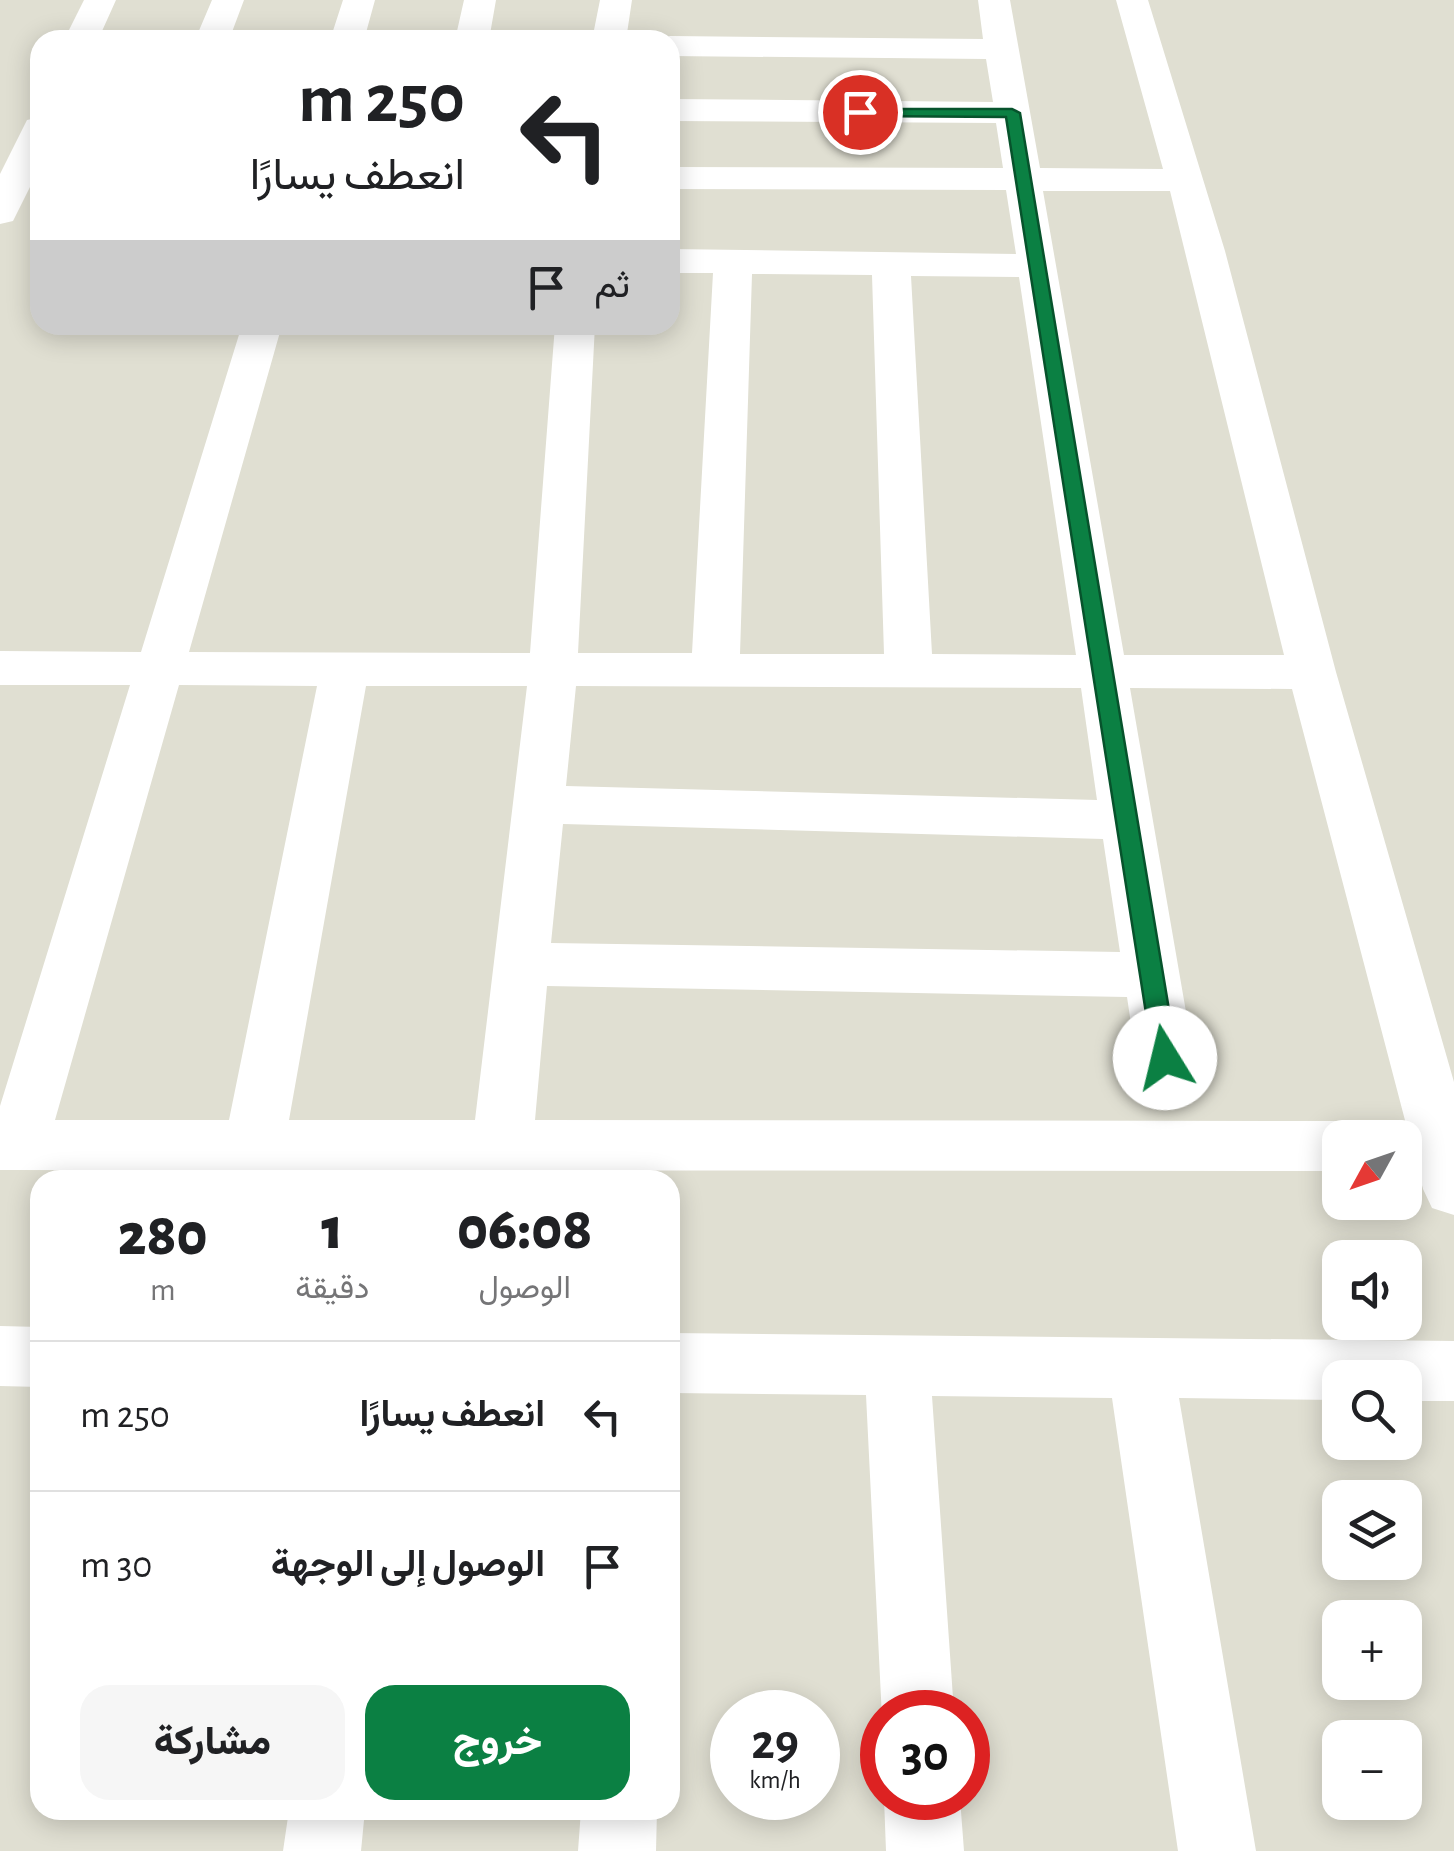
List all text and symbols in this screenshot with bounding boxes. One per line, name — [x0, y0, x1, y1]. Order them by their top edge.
text: 250 m — [298, 65, 465, 135]
icon: left — [500, 70, 630, 200]
pin — [818, 70, 903, 155]
icon: arrive — [833, 85, 888, 140]
text: انعطف يسارًا — [250, 153, 465, 198]
icon: arrive — [519, 260, 574, 315]
text: ثم — [594, 267, 630, 305]
position arrow — [1113, 1006, 1217, 1110]
north arrow — [1322, 1120, 1422, 1220]
map controls — [1322, 1120, 1422, 1820]
text: 1 — [321, 1200, 343, 1260]
text: 06:08 — [457, 1200, 592, 1260]
text: 280 — [118, 1206, 208, 1266]
button: sound — [1322, 1240, 1422, 1340]
text: دقيقة — [295, 1272, 369, 1304]
text: الوصول — [479, 1272, 571, 1304]
text: m — [150, 1274, 175, 1306]
button: search — [1322, 1360, 1422, 1460]
icon: left — [575, 1389, 630, 1444]
text: انعطف يسارًا — [359, 1396, 545, 1434]
text: 250 m — [80, 1397, 170, 1435]
button: layers — [1322, 1480, 1422, 1580]
icon: arrive — [575, 1539, 630, 1594]
text: الوصول إلى الوجهة — [271, 1546, 545, 1584]
text: 30 m — [80, 1547, 152, 1585]
button: + — [1322, 1600, 1422, 1700]
button: مشاركة — [80, 1685, 345, 1800]
button: خروج — [365, 1685, 630, 1800]
speed limit sign: 30 — [860, 1690, 990, 1820]
text: 29 — [751, 1718, 799, 1768]
button: − — [1322, 1720, 1422, 1820]
text: km/h — [749, 1768, 801, 1793]

